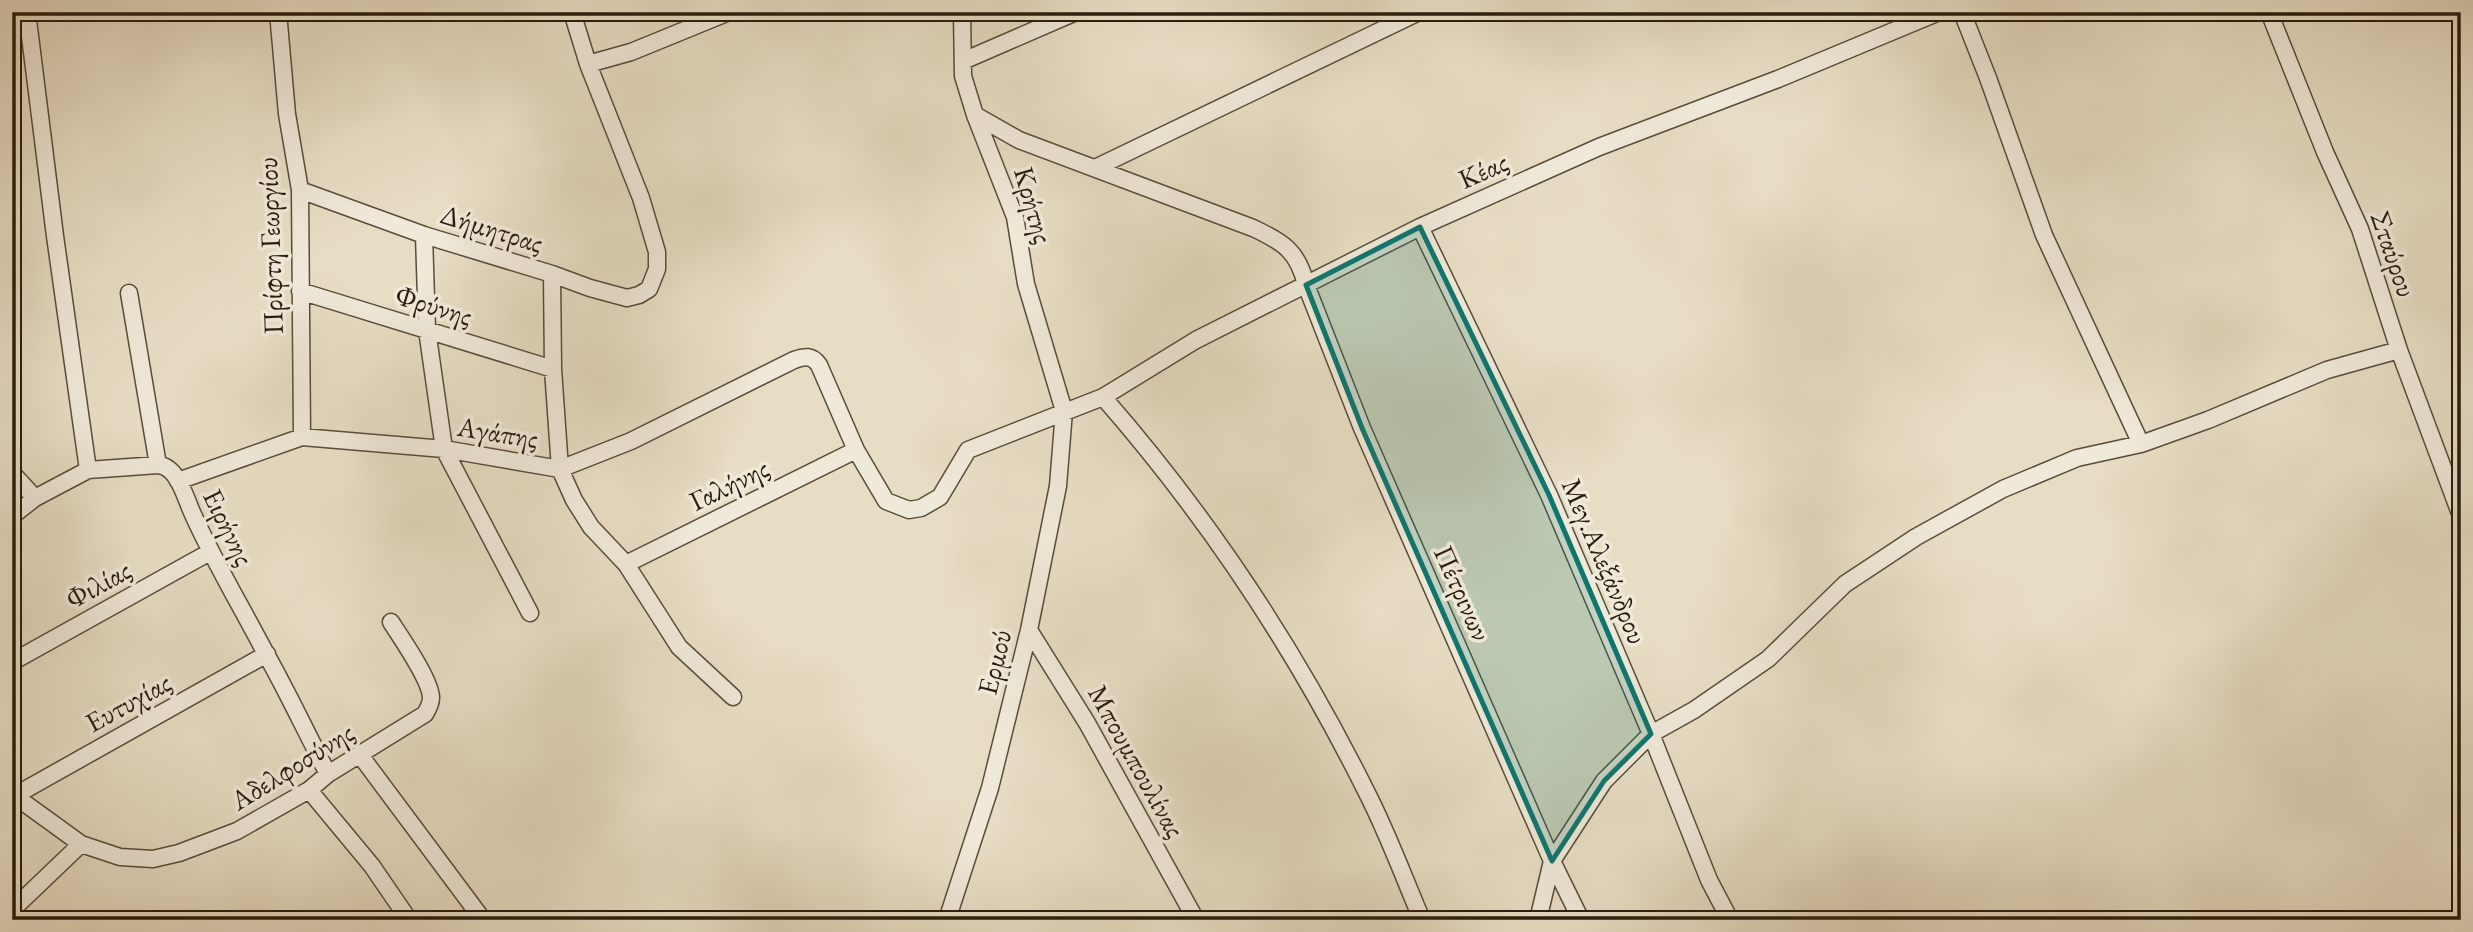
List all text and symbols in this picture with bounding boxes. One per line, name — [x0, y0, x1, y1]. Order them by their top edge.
street label: Κέας — [1452, 143, 1514, 197]
street label: Πρίφτη Γεωργίου — [249, 157, 291, 335]
street label: Κρήτης — [1006, 163, 1062, 247]
street label: Δήμητρας — [436, 195, 548, 261]
street label: Σταύρου — [2363, 206, 2425, 302]
street label: Φρύνης — [391, 276, 477, 334]
street label: Αγάπης — [454, 408, 541, 456]
street label: Γαλήνης — [683, 449, 775, 519]
street label: Μεγ.Αλεξάνδρου — [1554, 473, 1656, 649]
street label: Ειρήνης — [195, 483, 263, 571]
street label: Πέτρινων — [1426, 540, 1500, 646]
street label: Φιλίας — [59, 551, 137, 617]
street label: Ερμού — [969, 626, 1019, 698]
street label: Ευτυχίας — [79, 664, 177, 740]
street label: Μπουμπουλίνας — [1080, 678, 1194, 844]
street label: Αδελφοσύνης — [223, 714, 361, 819]

